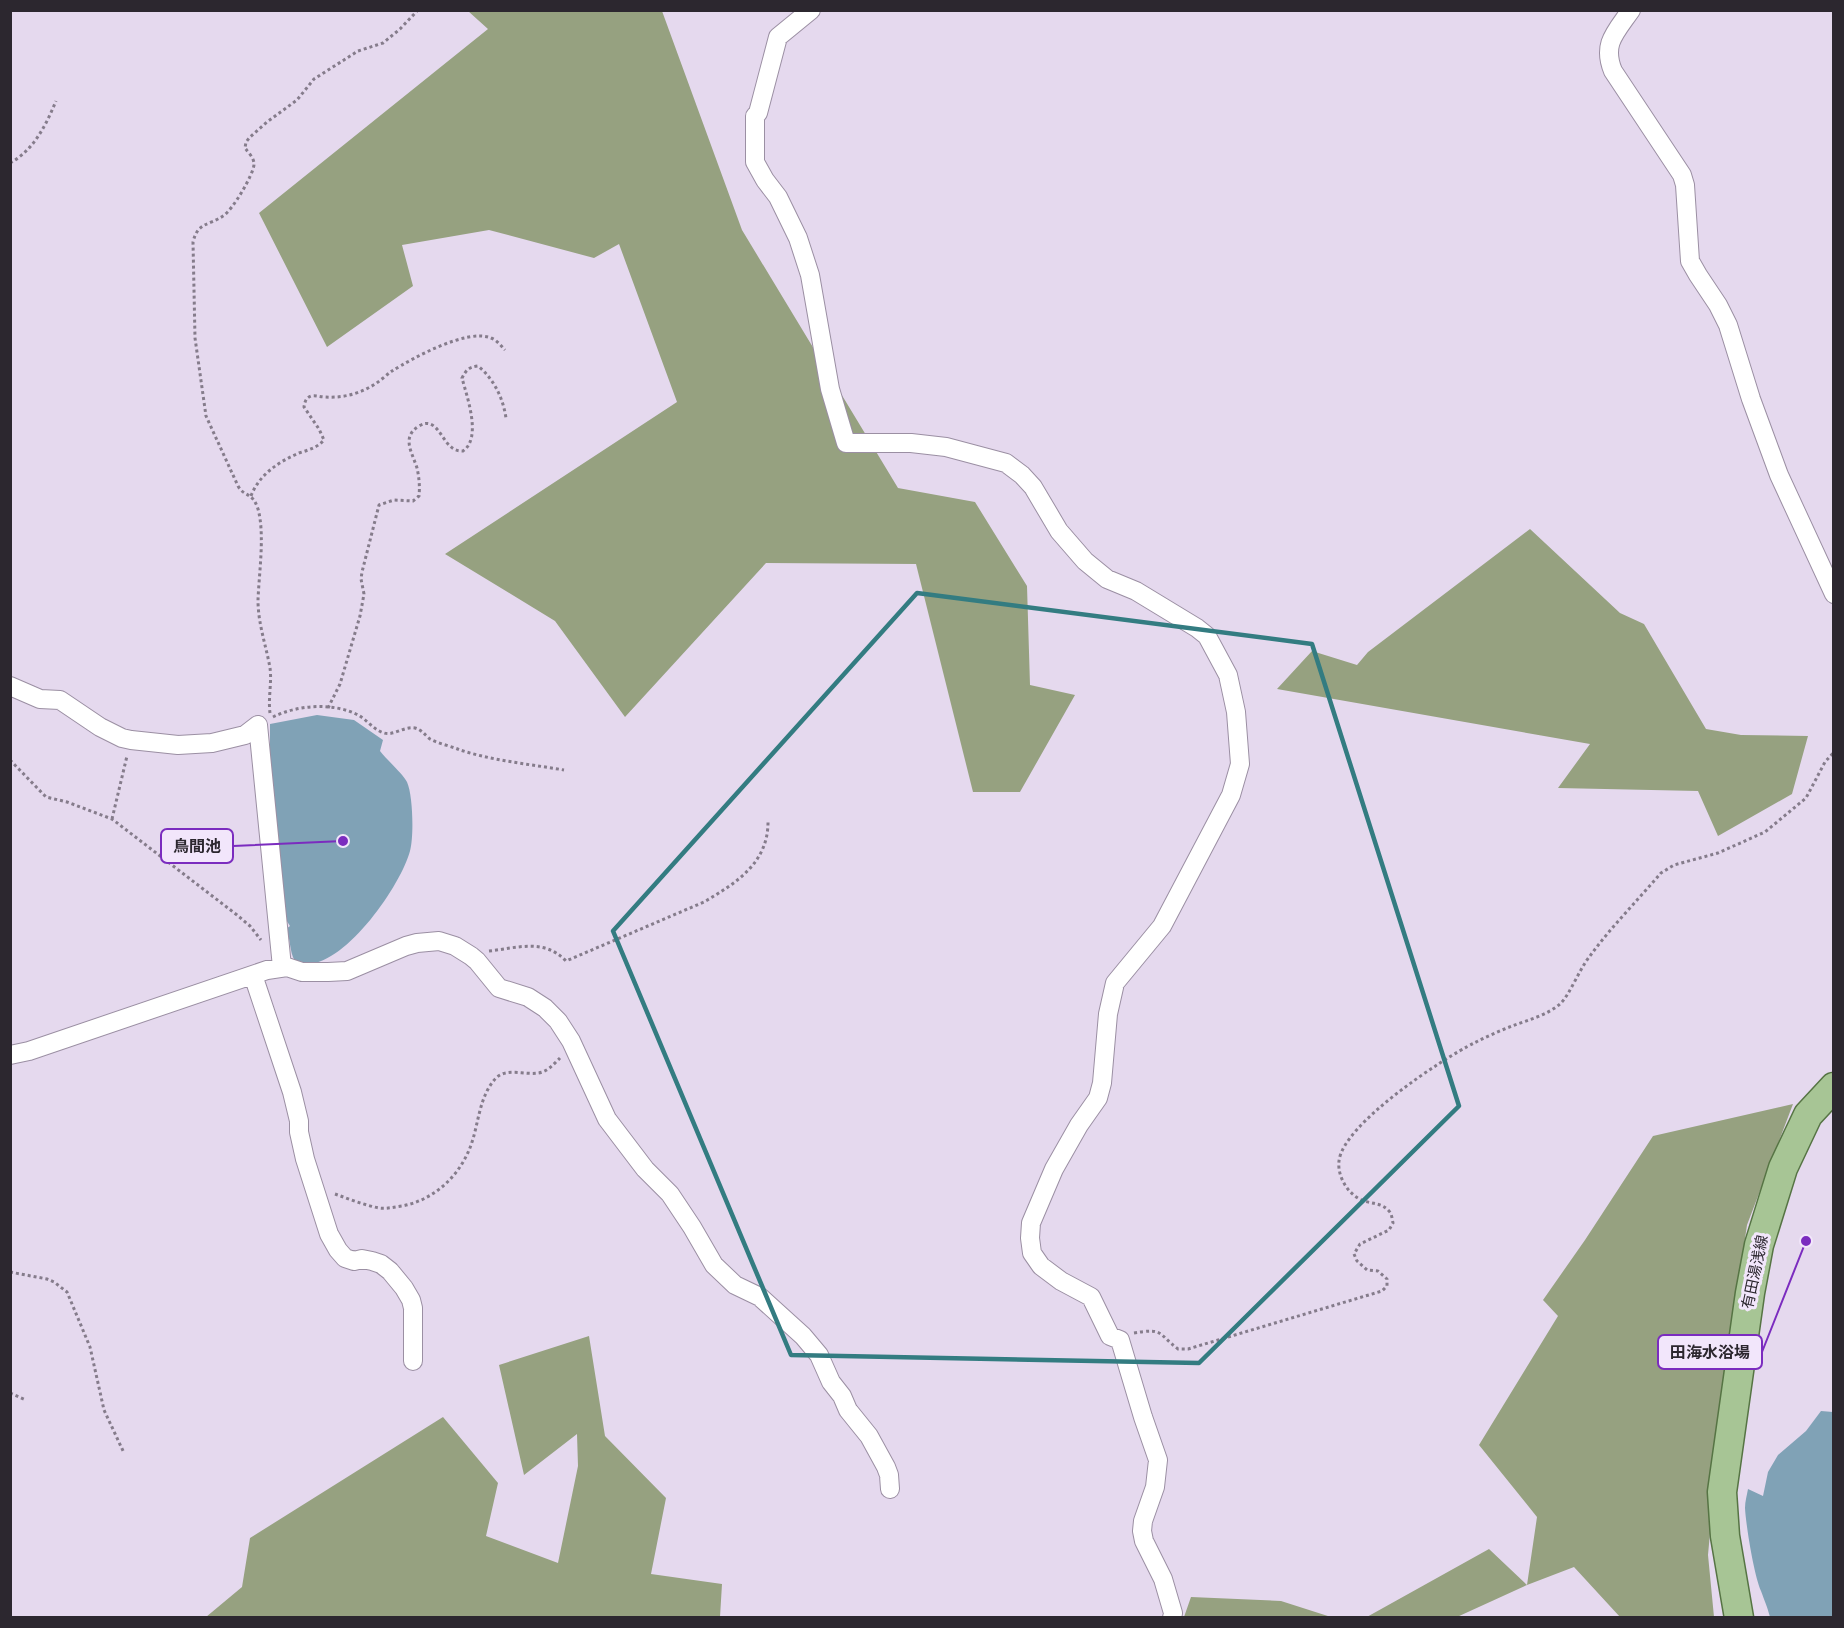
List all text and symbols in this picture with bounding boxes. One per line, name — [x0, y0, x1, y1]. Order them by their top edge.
callout: 鳥間池 — [161, 829, 233, 863]
text: 鳥間池 — [173, 834, 221, 858]
street label: 有田湯浅線 — [1735, 1233, 1774, 1311]
callout: 田海水浴場 — [1658, 1335, 1762, 1369]
text: 田海水浴場 — [1670, 1340, 1750, 1364]

